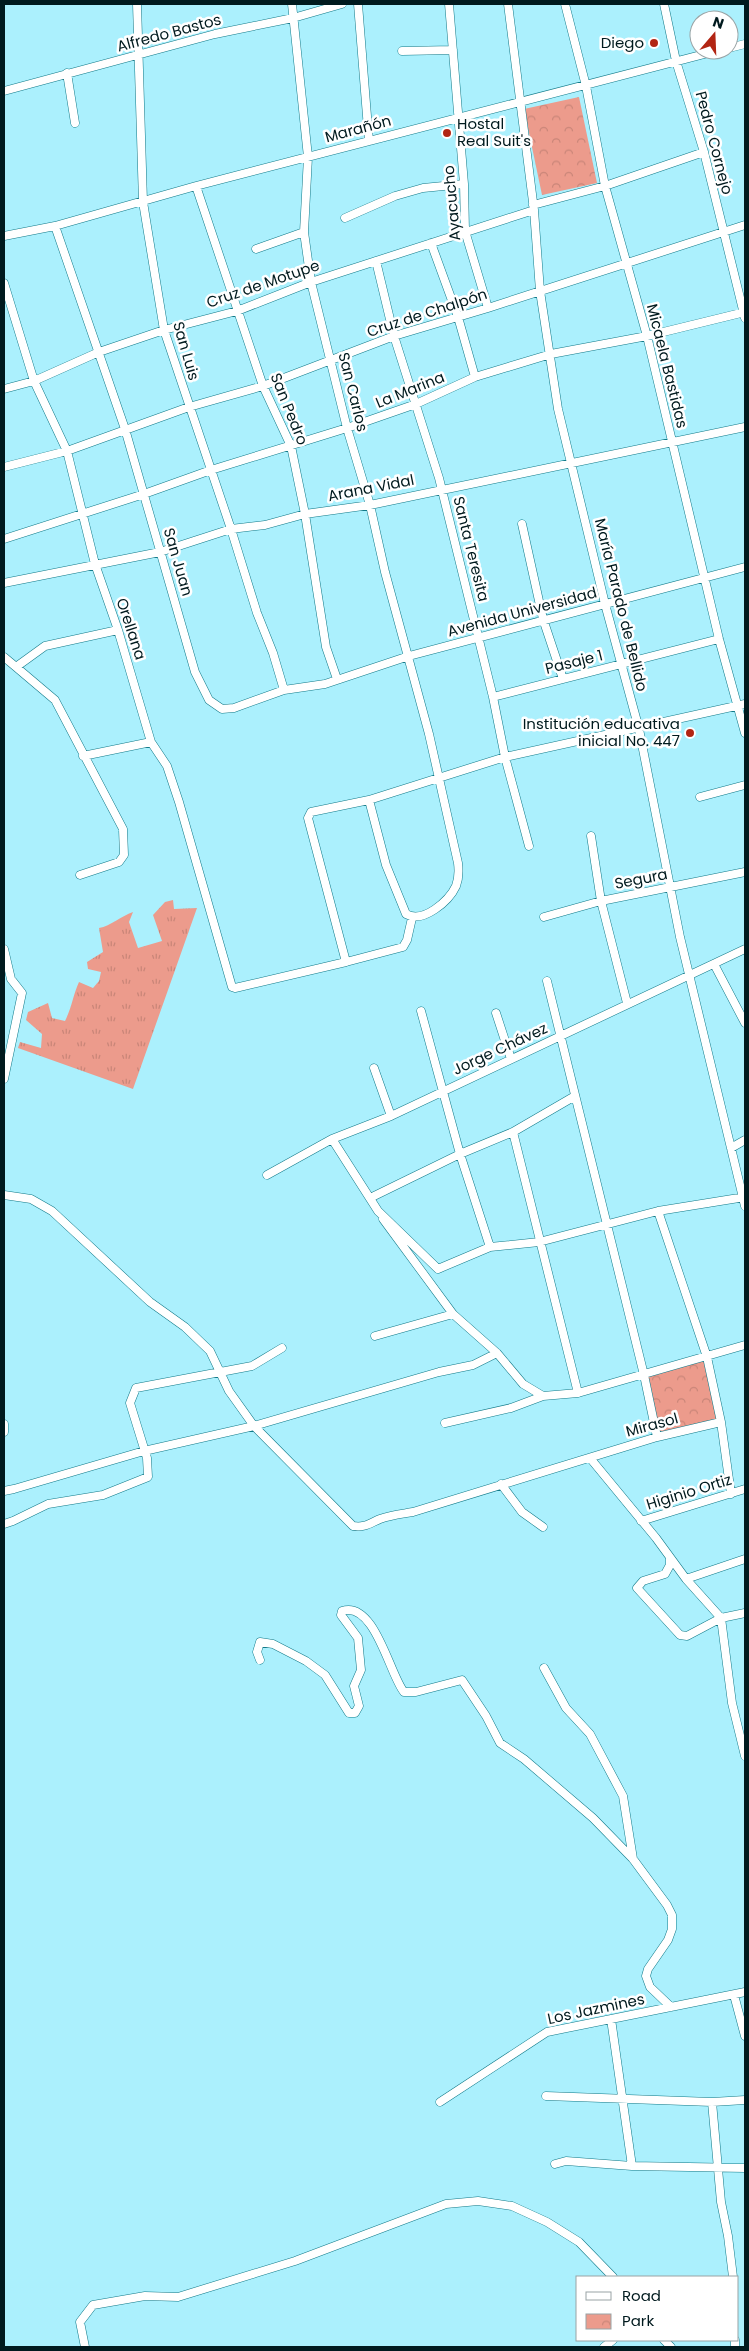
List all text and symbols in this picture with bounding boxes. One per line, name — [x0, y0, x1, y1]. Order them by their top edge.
street label: Alfredo Bastos — [114, 8, 224, 57]
north arrow — [689, 10, 739, 60]
text: N — [710, 12, 726, 34]
place label: Diego — [601, 32, 644, 53]
marker: Diego — [648, 37, 660, 49]
street label: Pedro Cornejo — [691, 89, 738, 197]
street label: Marañón — [323, 110, 393, 147]
place label: Hostal Real Suit's — [457, 113, 531, 151]
marker: Hostal Real Suit's — [441, 127, 453, 139]
street label: Ayacucho — [438, 164, 465, 242]
street label: Cruz de Motupe — [204, 254, 322, 313]
street label: Cruz de Chalpón — [364, 283, 490, 342]
street label: Micaela Bastidas — [642, 302, 693, 430]
street label: San Luis — [168, 319, 205, 383]
street label: San Carlos — [333, 350, 374, 434]
street label: La Marina — [372, 366, 447, 413]
street label: San Pedro — [266, 370, 313, 448]
street label: Arana Vidal — [326, 469, 416, 506]
street label: Santa Teresita — [448, 494, 495, 604]
street label: María Parado de Bellido — [590, 516, 653, 694]
street label: San Juan — [159, 525, 198, 598]
street label: Avenida Universidad — [445, 581, 599, 642]
street label: Orellana — [112, 595, 151, 663]
street label: Pasaje 1 — [543, 644, 605, 679]
place label: Institución educativa inicial No. 447 — [523, 713, 680, 751]
marker: Institución educativa inicial No. 447 — [684, 727, 696, 739]
street label: Segura — [613, 863, 669, 894]
street label: Jorge Chávez — [449, 1017, 551, 1080]
street label: Mirasol — [623, 1407, 680, 1442]
street label: Higinio Ortiz — [644, 1469, 734, 1514]
street label: Los Jazmines — [545, 1988, 647, 2029]
legend — [576, 2276, 739, 2341]
text: Road — [622, 2285, 661, 2306]
text: Park — [622, 2310, 654, 2331]

